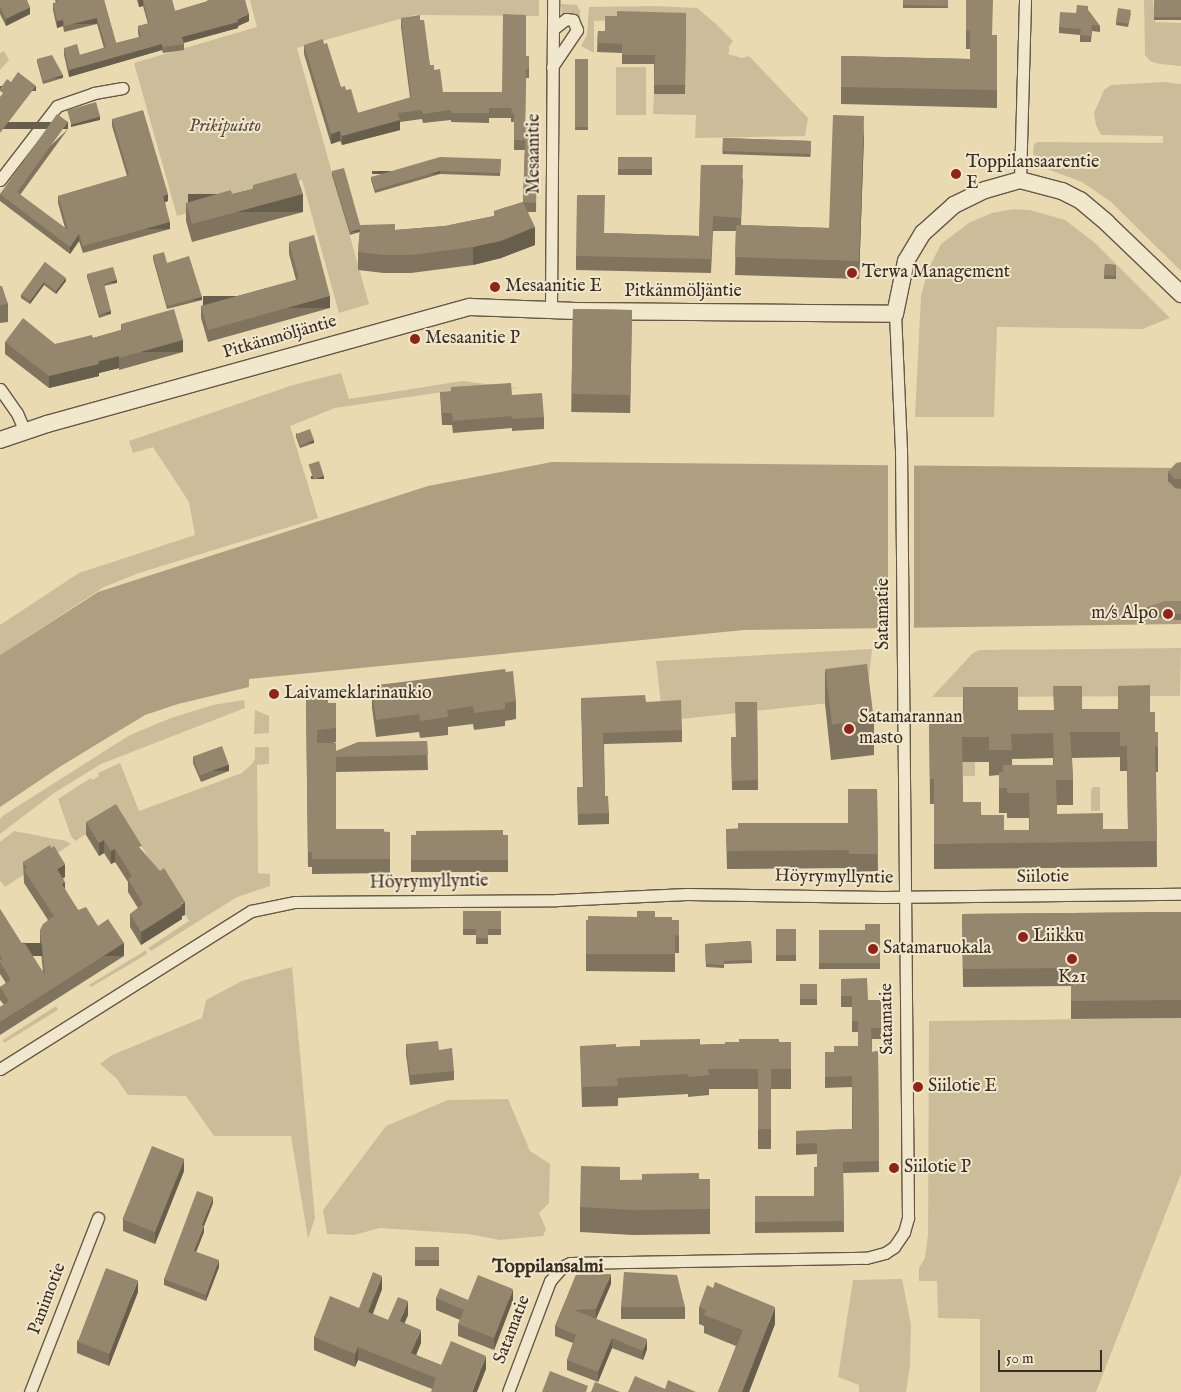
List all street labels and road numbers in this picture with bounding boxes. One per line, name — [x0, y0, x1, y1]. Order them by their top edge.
street label: Mesaanitie — [524, 114, 546, 194]
street label: Pitkänmöljäntie — [624, 281, 742, 303]
street label: Pitkänmöljäntie — [221, 311, 339, 365]
street label: Satamatie — [873, 578, 895, 650]
street label: Höyrymyllyntie — [774, 866, 894, 890]
street label: Siilotie — [1017, 867, 1069, 889]
street label: Höyrymyllyntie — [369, 871, 489, 895]
street label: Satamatie — [877, 983, 899, 1055]
street label: Panimotie — [24, 1260, 72, 1338]
street label: Satamatie — [490, 1293, 536, 1367]

